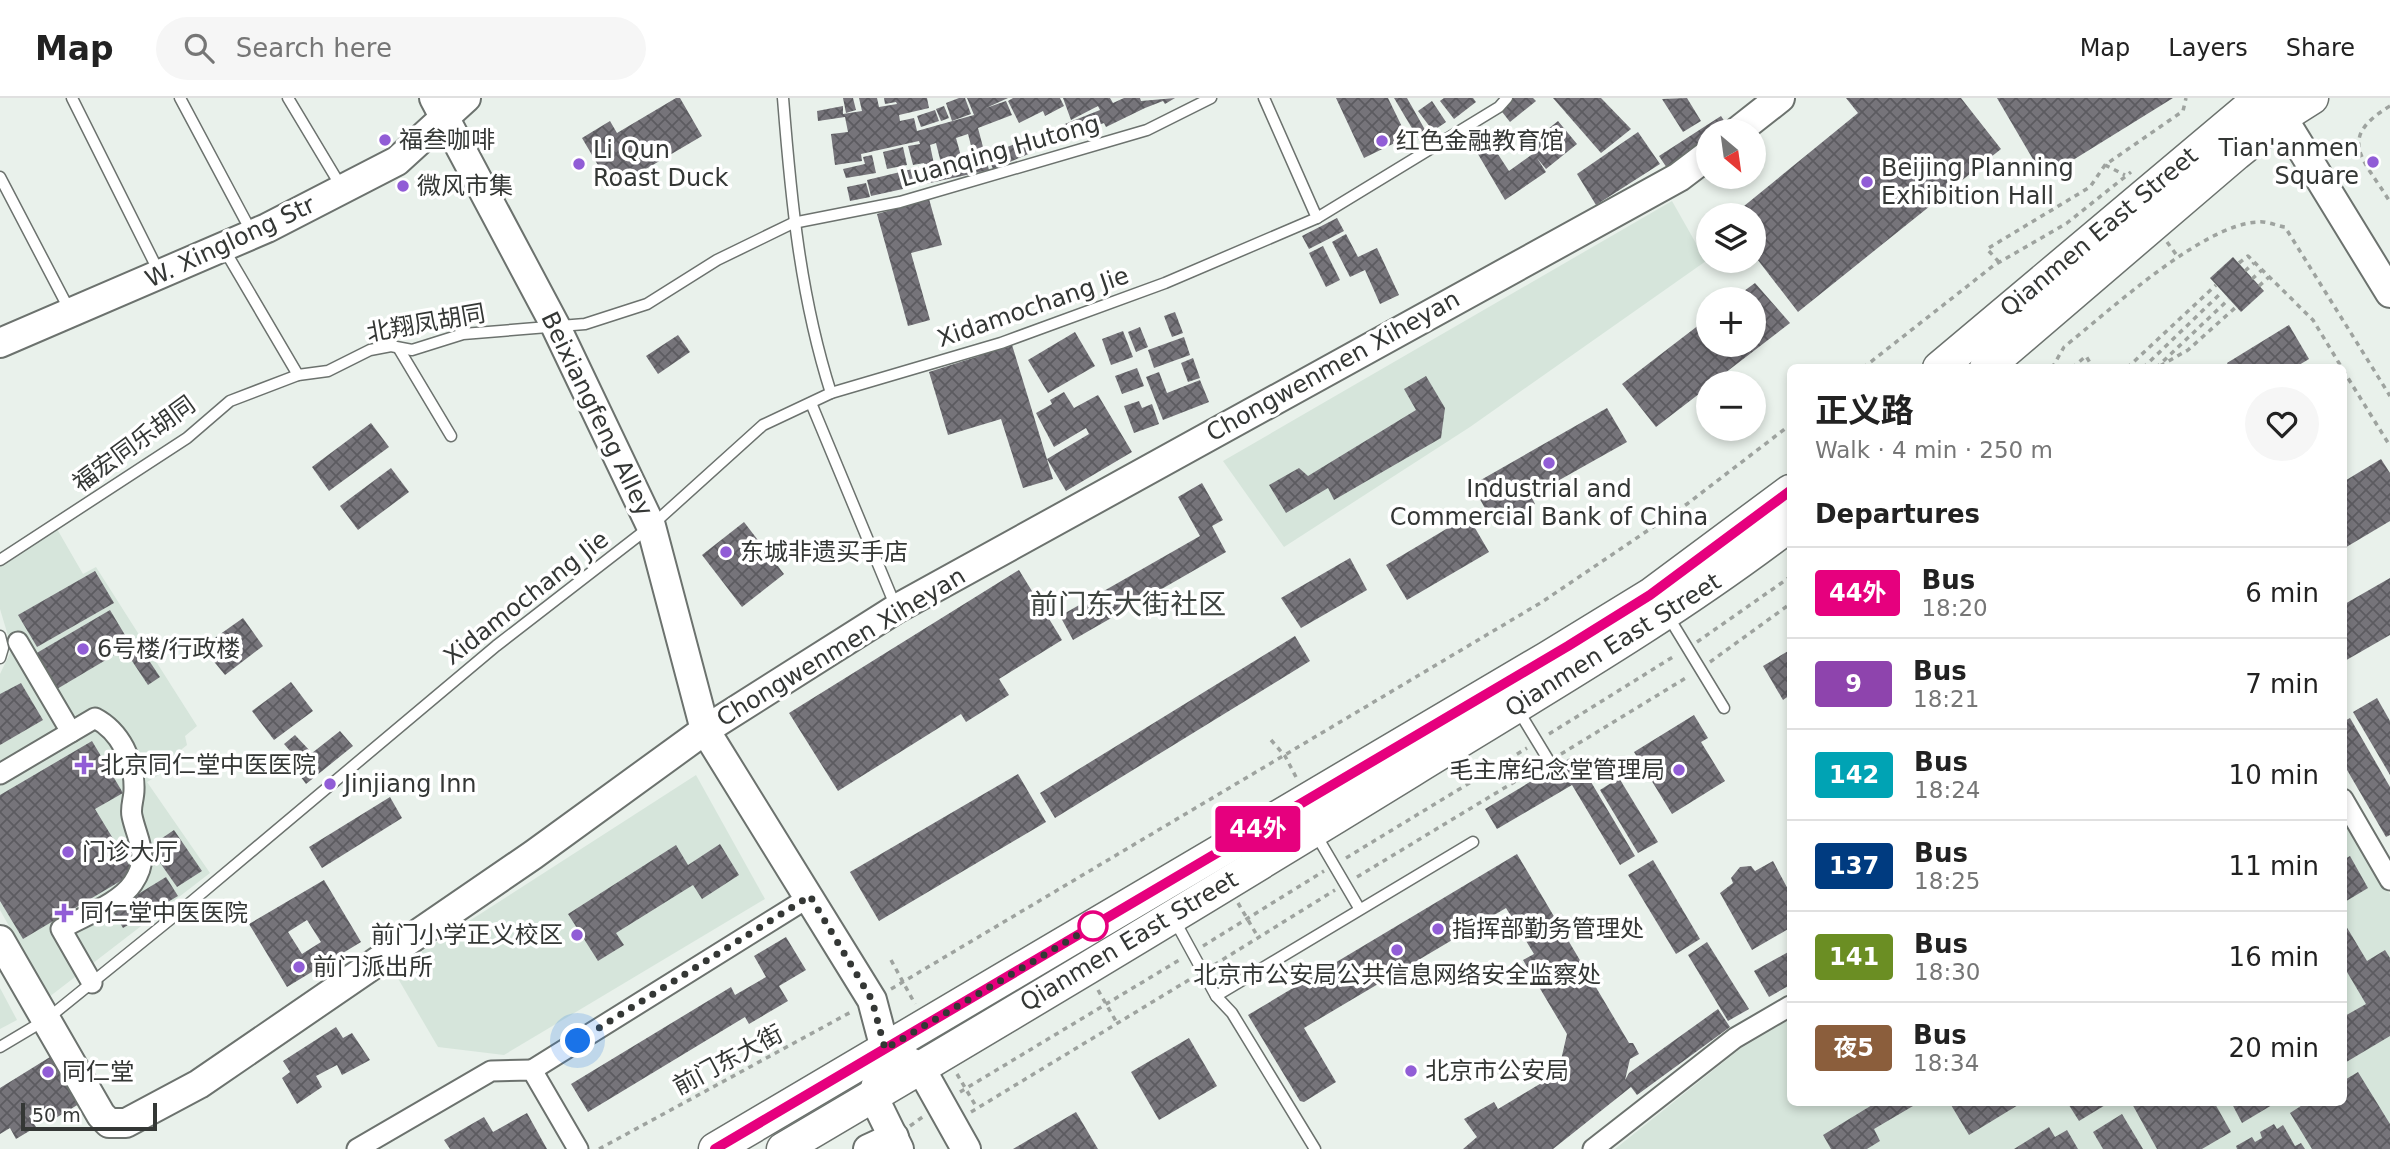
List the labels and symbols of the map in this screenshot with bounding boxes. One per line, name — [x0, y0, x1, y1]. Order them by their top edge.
street label: Luanqing Hutong — [897, 109, 1103, 193]
north arrow — [1696, 119, 1766, 189]
place label: 福叁咖啡 — [399, 126, 495, 154]
place label: 红色金融教育馆 — [1396, 127, 1564, 155]
marker: 福叁咖啡 — [377, 132, 393, 148]
marker: 红色金融教育馆 — [1374, 133, 1390, 149]
place label: Tian'anmen Square — [2218, 134, 2359, 190]
place label: Li Qun Roast Duck — [593, 136, 728, 192]
street label: Qianmen East Street — [1995, 141, 2203, 323]
place label: Beijing Planning Exhibition Hall — [1881, 154, 2074, 210]
marker: Tian'anmen Square — [2365, 154, 2381, 170]
marker: Li Qun Roast Duck — [571, 156, 587, 172]
place label: 微风市集 — [417, 172, 513, 200]
marker: Beijing Planning Exhibition Hall — [1859, 174, 1875, 190]
marker: 微风市集 — [395, 178, 411, 194]
street label: W. Xinglong Str — [141, 190, 319, 294]
street label: Xidamochang Jie — [934, 261, 1132, 353]
street label: Chongwenmen Xiheyan — [1202, 285, 1464, 447]
street label: 北翔凤胡同 — [364, 299, 488, 347]
street label: Beixiangfeng Alley — [535, 307, 659, 521]
street label: 福宏同乐胡同 — [68, 390, 200, 498]
marker: Industrial and Commercial Bank of China — [1541, 455, 1557, 471]
place label: Industrial and Commercial Bank of China — [1390, 475, 1708, 531]
street label: Xidamochang Jie — [438, 525, 614, 671]
place label: 东城非遗买手店 — [740, 538, 908, 566]
marker: 东城非遗买手店 — [718, 544, 734, 560]
street label: Chongwenmen Xiheyan — [712, 562, 970, 732]
street label: Qianmen East Street — [1500, 567, 1726, 723]
district label: 前门东大街社区 — [1030, 588, 1226, 621]
place label: 6号楼/行政楼 — [97, 635, 240, 663]
marker: 6号楼/行政楼 — [75, 641, 91, 657]
place label: 北京同仁堂中医医院 — [100, 751, 316, 779]
marker: 北京同仁堂中医医院 — [74, 755, 94, 775]
place label: 毛主席纪念堂管理局 — [1449, 756, 1665, 784]
marker: 毛主席纪念堂管理局 — [1671, 762, 1687, 778]
place label: Jinjiang Inn — [342, 770, 477, 798]
marker: Jinjiang Inn — [322, 776, 338, 792]
line badge: 44外 — [1218, 806, 1298, 852]
place label: 门诊大厅 — [82, 838, 178, 866]
marker: 门诊大厅 — [60, 844, 76, 860]
street label: Qianmen East Street — [1015, 865, 1243, 1017]
place label: 同仁堂中医医院 — [80, 899, 248, 927]
marker: 同仁堂中医医院 — [54, 903, 74, 923]
unlabelled marker — [1078, 911, 1108, 941]
place label: 指挥部勤务管理处 — [1452, 915, 1644, 943]
place label: 前门小学正义校区 — [371, 921, 563, 949]
marker: 指挥部勤务管理处 — [1430, 921, 1446, 937]
marker: 前门小学正义校区 — [569, 927, 585, 943]
marker: 北京市公安局公共信息网络安全监察处 — [1389, 942, 1405, 958]
place label: 前门派出所 — [313, 953, 433, 981]
marker: 前门派出所 — [291, 959, 307, 975]
place label: 北京市公安局公共信息网络安全监察处 — [1193, 961, 1601, 989]
street label: 前门东大街 — [668, 1019, 788, 1101]
your location — [560, 1023, 595, 1058]
place label: 北京市公安局 — [1425, 1057, 1569, 1085]
place label: 同仁堂 — [62, 1058, 134, 1086]
marker: 北京市公安局 — [1403, 1063, 1419, 1079]
marker: 同仁堂 — [40, 1064, 56, 1080]
scale bar — [21, 1100, 158, 1132]

